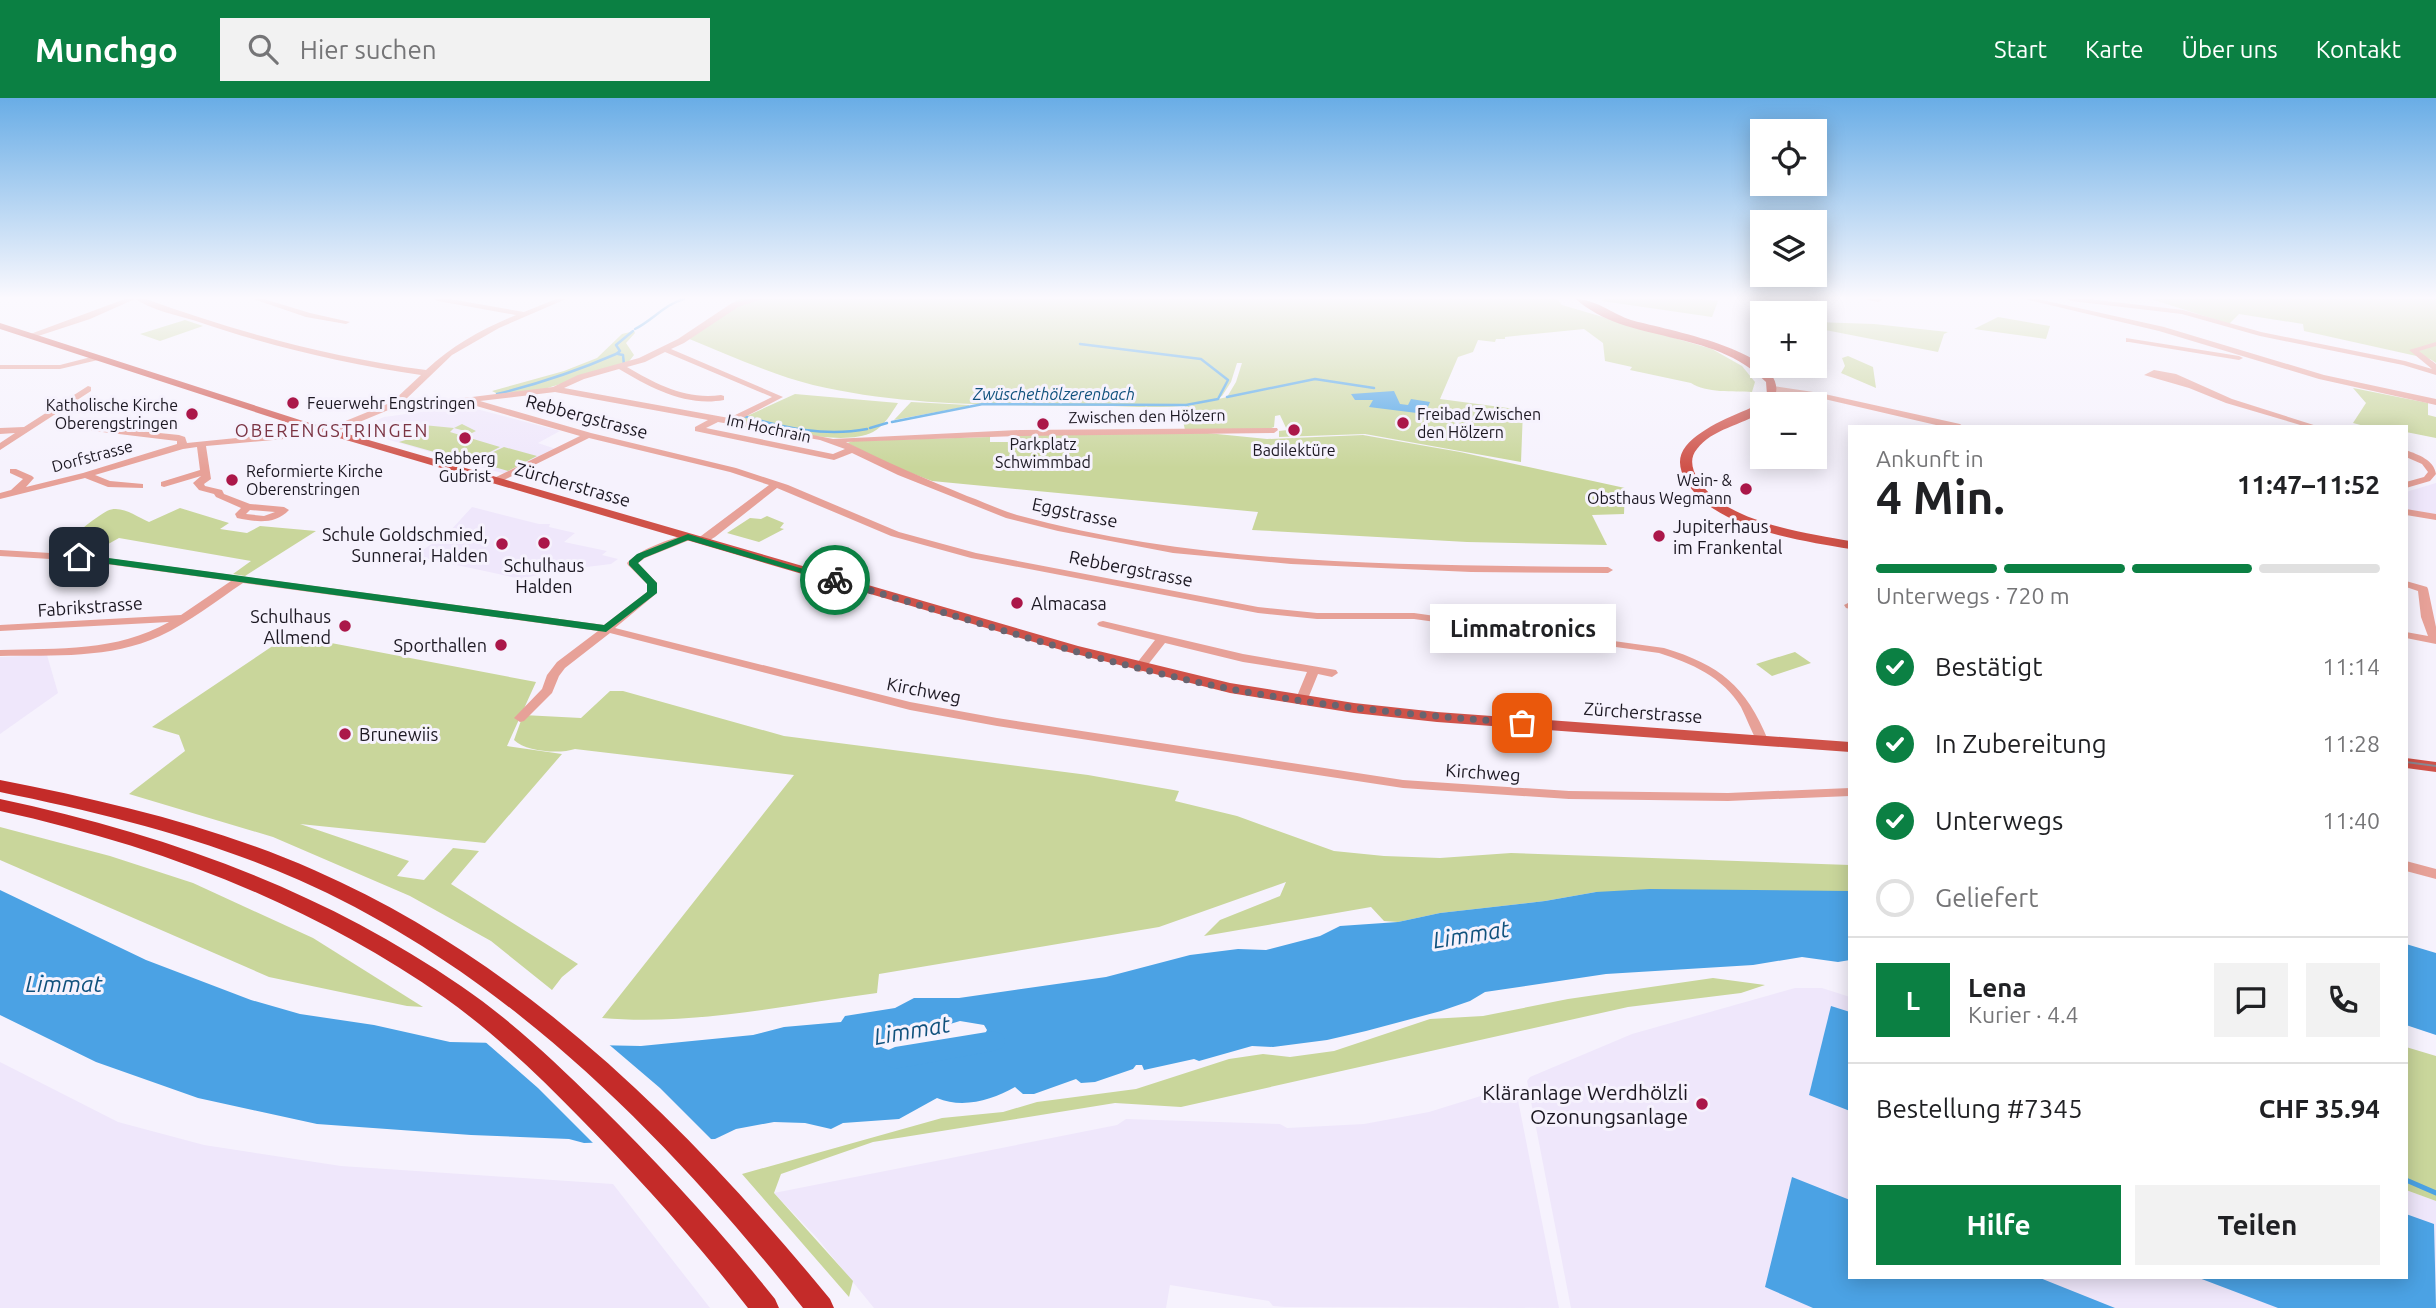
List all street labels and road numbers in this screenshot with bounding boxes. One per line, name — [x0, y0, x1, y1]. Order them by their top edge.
street label: Rebbergstrasse — [524, 390, 650, 442]
street label: Zwischen den Hölzern — [1068, 406, 1226, 426]
street label: Im Hochrain — [725, 410, 813, 446]
street label: Dorfstrasse — [50, 437, 134, 475]
street label: Zürcherstrasse — [513, 458, 633, 510]
street label: Eggstrasse — [1030, 493, 1120, 531]
street label: Rebbergstrasse — [1067, 546, 1195, 590]
street label: Fabrikstrasse — [37, 592, 143, 620]
street label: Kirchweg — [885, 673, 963, 707]
street label: Zürcherstrasse — [1583, 698, 1703, 726]
street label: Kirchweg — [1445, 759, 1521, 785]

